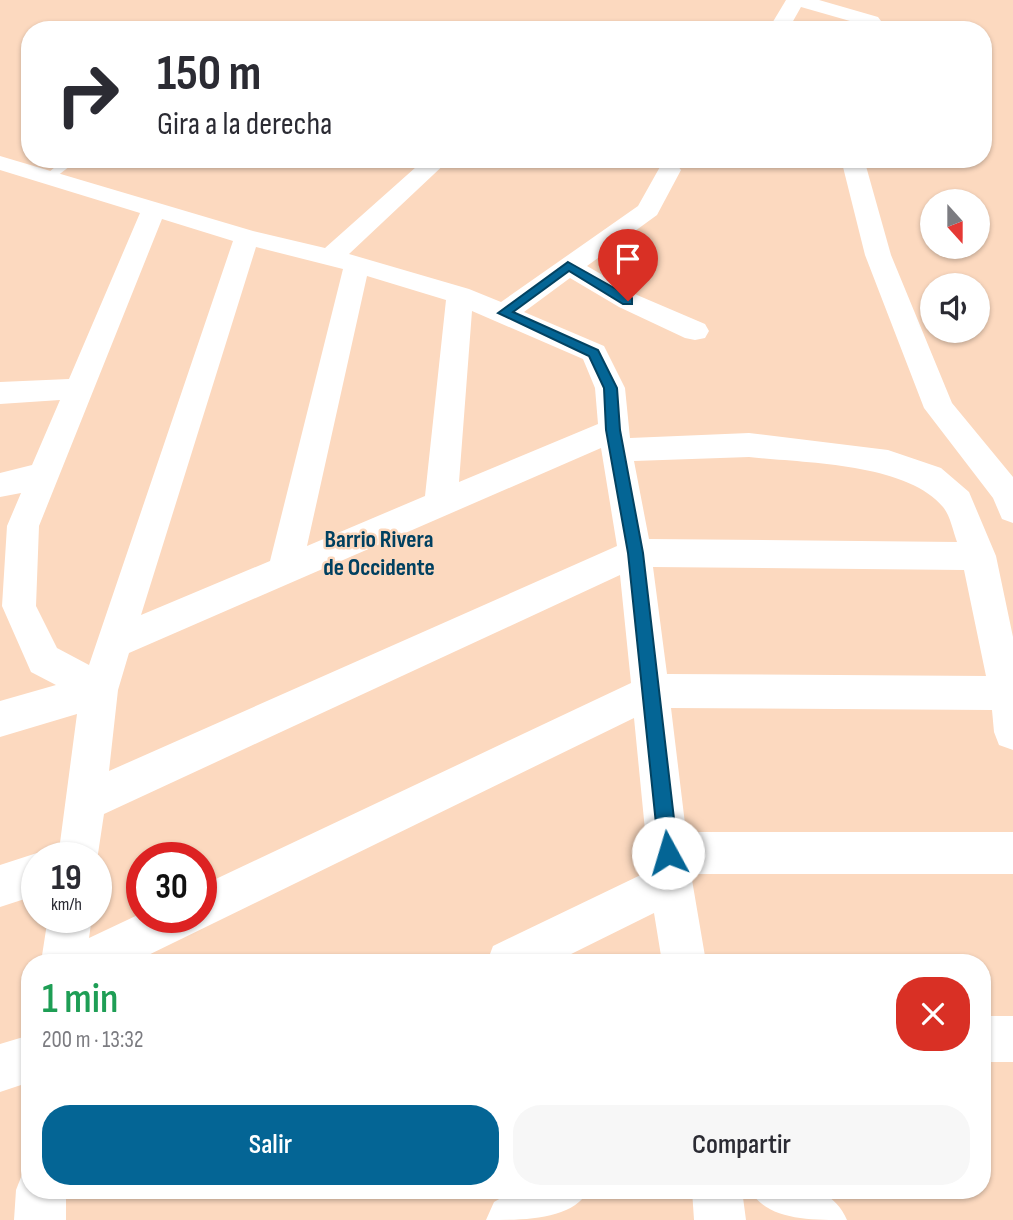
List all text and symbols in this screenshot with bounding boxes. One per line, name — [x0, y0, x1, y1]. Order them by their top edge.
text: 150 m — [157, 45, 261, 104]
icon: right — [42, 49, 133, 140]
text: Gira a la derecha — [157, 105, 332, 144]
north arrow — [920, 189, 990, 259]
map controls — [920, 189, 990, 343]
pin — [598, 229, 658, 301]
icon: arrive — [609, 240, 647, 278]
button: sound — [920, 273, 990, 343]
district label: Barrio Rivera de Occidente — [323, 525, 435, 582]
position arrow — [631, 816, 705, 890]
speed limit sign: 30 — [126, 842, 217, 933]
text: 19 — [51, 857, 82, 900]
text: km/h — [51, 894, 82, 915]
text: 1 min — [42, 974, 118, 1025]
button: close — [896, 977, 970, 1051]
text: 200 m · 13:32 — [42, 1026, 143, 1054]
button: Salir — [42, 1105, 499, 1185]
button: Compartir — [513, 1105, 970, 1185]

